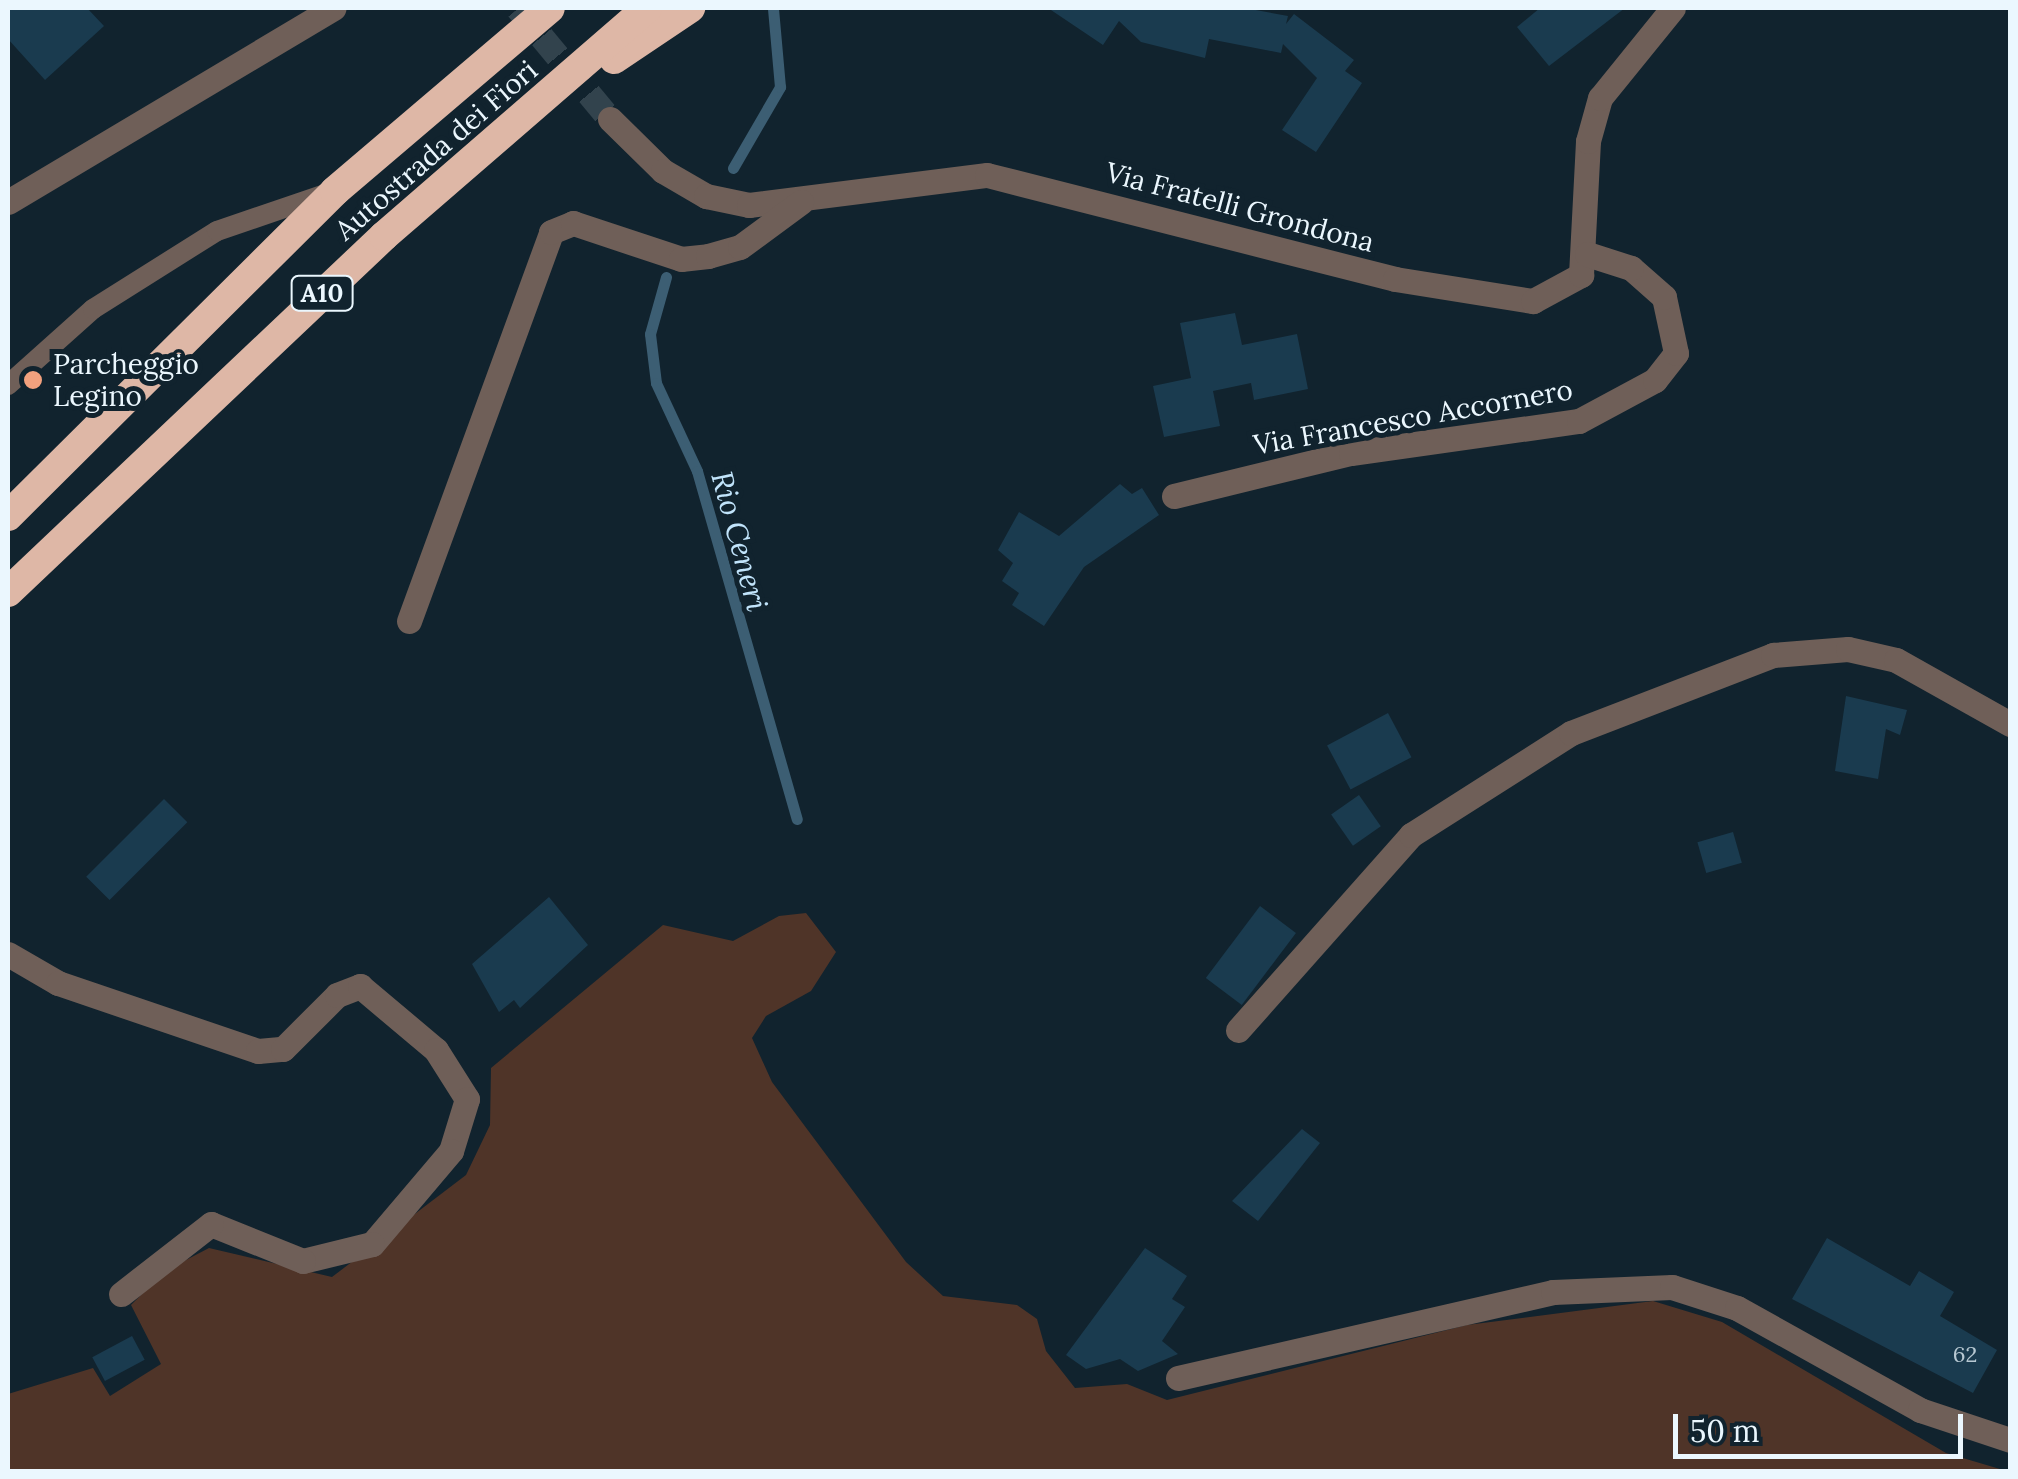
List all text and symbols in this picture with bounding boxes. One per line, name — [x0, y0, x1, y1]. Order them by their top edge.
street label: Autostrada dei Fiori — [328, 53, 544, 247]
street label: Via Fratelli Grondona — [1102, 155, 1378, 259]
road number: A10 — [290, 273, 354, 313]
place label: Parcheggio Legino — [53, 347, 199, 413]
marker: Parcheggio Legino — [22, 369, 44, 391]
street label: Via Francesco Accornero — [1251, 372, 1575, 462]
water label: Rio Ceneri — [704, 467, 776, 615]
house number: 62 — [1953, 1342, 1977, 1368]
scale bar — [1678, 1394, 1968, 1456]
text: 50 m — [1690, 1412, 1760, 1450]

